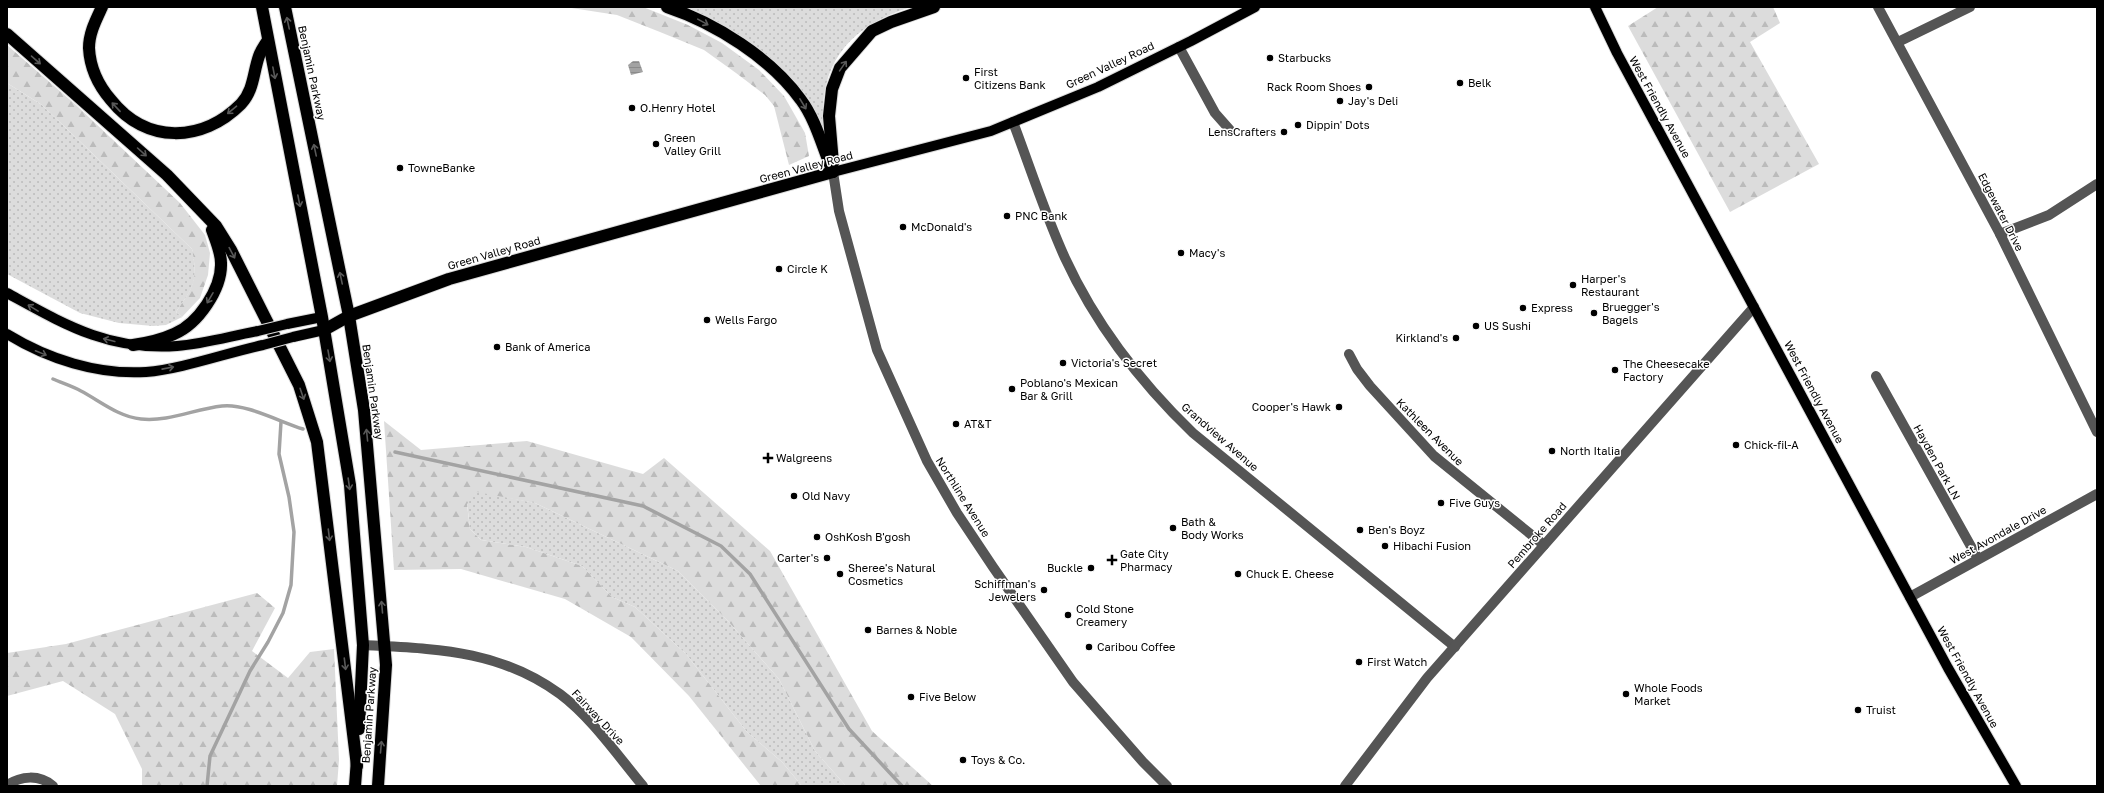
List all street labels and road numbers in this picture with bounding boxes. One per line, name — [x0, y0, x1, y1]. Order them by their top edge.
street label: Benjamin Parkway — [296, 24, 329, 122]
street label: Green Valley Road — [1063, 38, 1156, 91]
street label: West Friendly Avenue — [1627, 54, 1694, 160]
street label: Green Valley Road — [758, 148, 854, 185]
street label: Edgewater Drive — [1976, 170, 2027, 253]
street label: Green Valley Road — [446, 233, 542, 272]
street label: West Friendly Avenue — [1782, 338, 1847, 445]
street label: Benjamin Parkway — [360, 343, 387, 441]
street label: Kathleen Avenue — [1394, 395, 1467, 468]
street label: Grandview Avenue — [1179, 400, 1261, 474]
street label: Hayden Park LN — [1911, 422, 1964, 502]
street label: Northline Avenue — [934, 454, 993, 539]
street label: Pembroke Road — [1505, 499, 1569, 570]
street label: West Avondale Drive — [1947, 503, 2048, 566]
street label: West Friendly Avenue — [1935, 624, 2002, 730]
street label: Benjamin Parkway — [359, 666, 378, 764]
street label: Fairway Drive — [569, 686, 627, 747]

